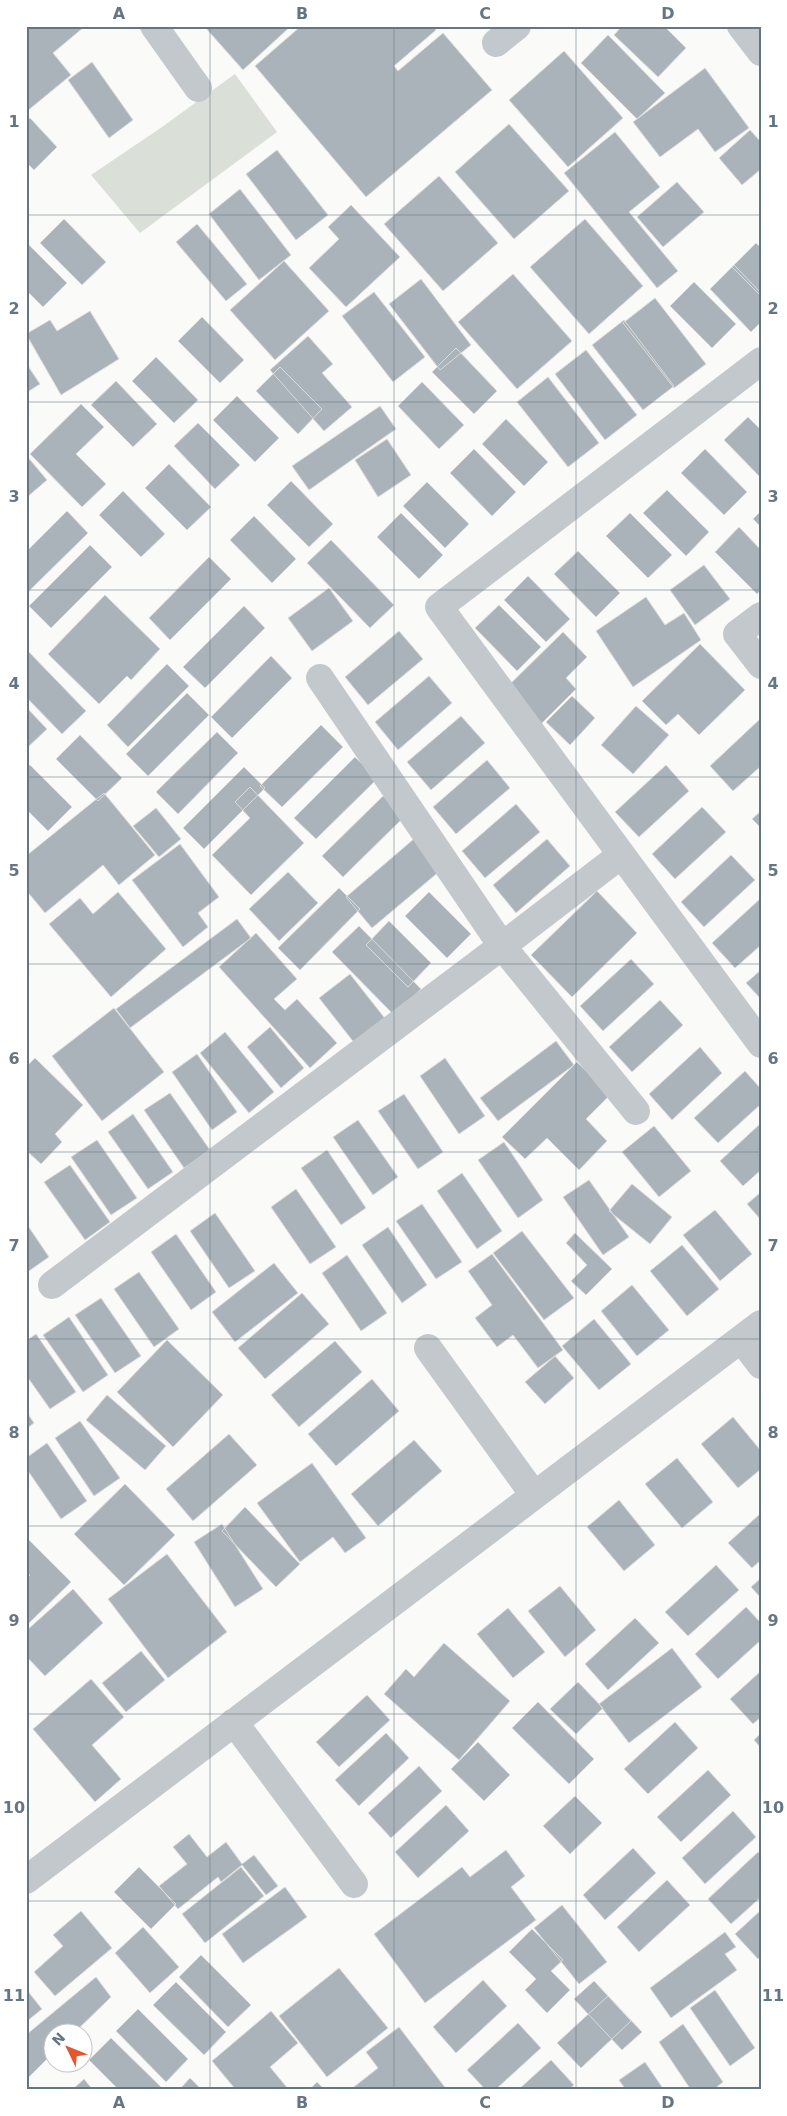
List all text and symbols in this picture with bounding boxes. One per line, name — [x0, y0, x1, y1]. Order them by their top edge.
text: A — [113, 4, 126, 23]
text: B — [296, 4, 308, 23]
text: C — [479, 4, 491, 23]
text: D — [661, 4, 675, 23]
text: 1 — [8, 112, 20, 131]
text: 1 — [767, 112, 779, 131]
text: 2 — [8, 299, 20, 318]
text: 2 — [767, 299, 779, 318]
text: 3 — [8, 487, 20, 506]
text: 3 — [767, 487, 779, 506]
text: 4 — [8, 674, 20, 693]
text: 4 — [767, 674, 779, 693]
text: 5 — [8, 861, 20, 880]
text: 5 — [767, 861, 779, 880]
text: 6 — [8, 1049, 20, 1068]
text: 6 — [767, 1049, 779, 1068]
text: 7 — [8, 1236, 20, 1255]
text: 7 — [767, 1236, 779, 1255]
text: 8 — [8, 1423, 20, 1442]
text: 8 — [767, 1423, 779, 1442]
text: 9 — [8, 1611, 20, 1630]
text: 9 — [767, 1611, 779, 1630]
text: 10 — [3, 1798, 25, 1817]
text: 10 — [762, 1798, 784, 1817]
text: 11 — [3, 1986, 25, 2005]
text: 11 — [762, 1986, 784, 2005]
north arrow — [42, 2024, 92, 2074]
text: N — [49, 2029, 68, 2049]
text: A — [113, 2093, 126, 2112]
text: B — [296, 2093, 308, 2112]
text: C — [479, 2093, 491, 2112]
text: D — [661, 2093, 675, 2112]

